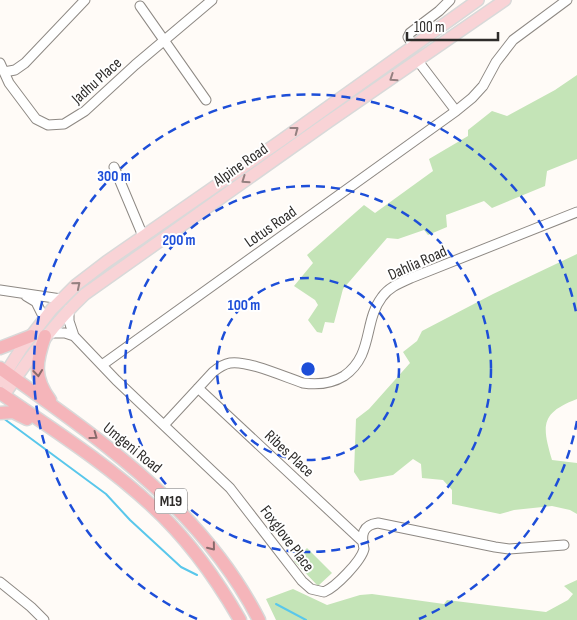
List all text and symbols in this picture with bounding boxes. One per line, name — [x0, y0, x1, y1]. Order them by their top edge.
scale bar — [407, 10, 498, 42]
text: 100 m — [414, 18, 445, 37]
street label: Jadhu Place — [67, 54, 126, 109]
one-way arrow — [390, 72, 399, 81]
one-way arrow — [289, 127, 299, 136]
street label: Alpine Road — [209, 140, 272, 191]
text: 300 m — [97, 167, 131, 186]
one-way arrow — [242, 174, 251, 183]
street label: Lotus Road — [241, 203, 300, 252]
text: 200 m — [162, 231, 196, 250]
street label: Dahlia Road — [385, 242, 450, 285]
one-way arrow — [71, 282, 80, 291]
text: 100 m — [228, 296, 260, 315]
centre of rings — [299, 360, 317, 378]
one-way arrow — [33, 370, 44, 378]
street label: Umgeni Road — [99, 419, 165, 478]
street label: Ribes Place — [260, 427, 318, 482]
one-way arrow — [88, 430, 97, 438]
road number: M19 — [155, 488, 187, 514]
street label: Foxglove Place — [256, 502, 318, 576]
one-way arrow — [206, 541, 214, 550]

